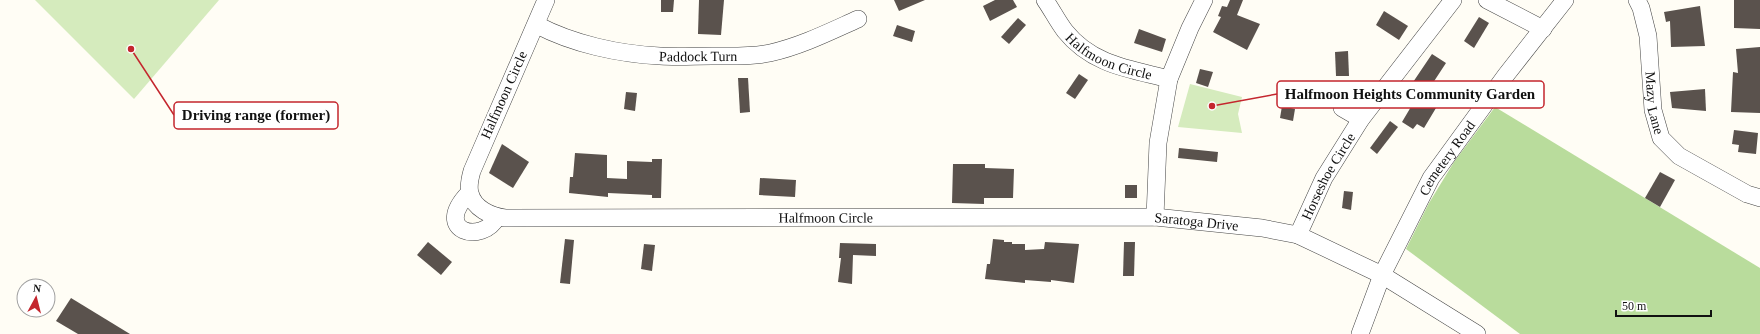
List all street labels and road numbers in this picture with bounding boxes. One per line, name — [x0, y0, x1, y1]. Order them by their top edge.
street label: Halfmoon Circle — [1063, 30, 1153, 82]
street label: Paddock Turn — [659, 48, 737, 64]
street label: Halfmoon Circle — [478, 49, 530, 141]
street label: Mazy Lane — [1643, 71, 1667, 136]
street label: Cemetery Road — [1416, 118, 1478, 198]
street label: Horseshoe Circle — [1298, 130, 1358, 222]
street label: Saratoga Drive — [1154, 209, 1239, 233]
street label: Halfmoon Circle — [779, 210, 873, 225]

